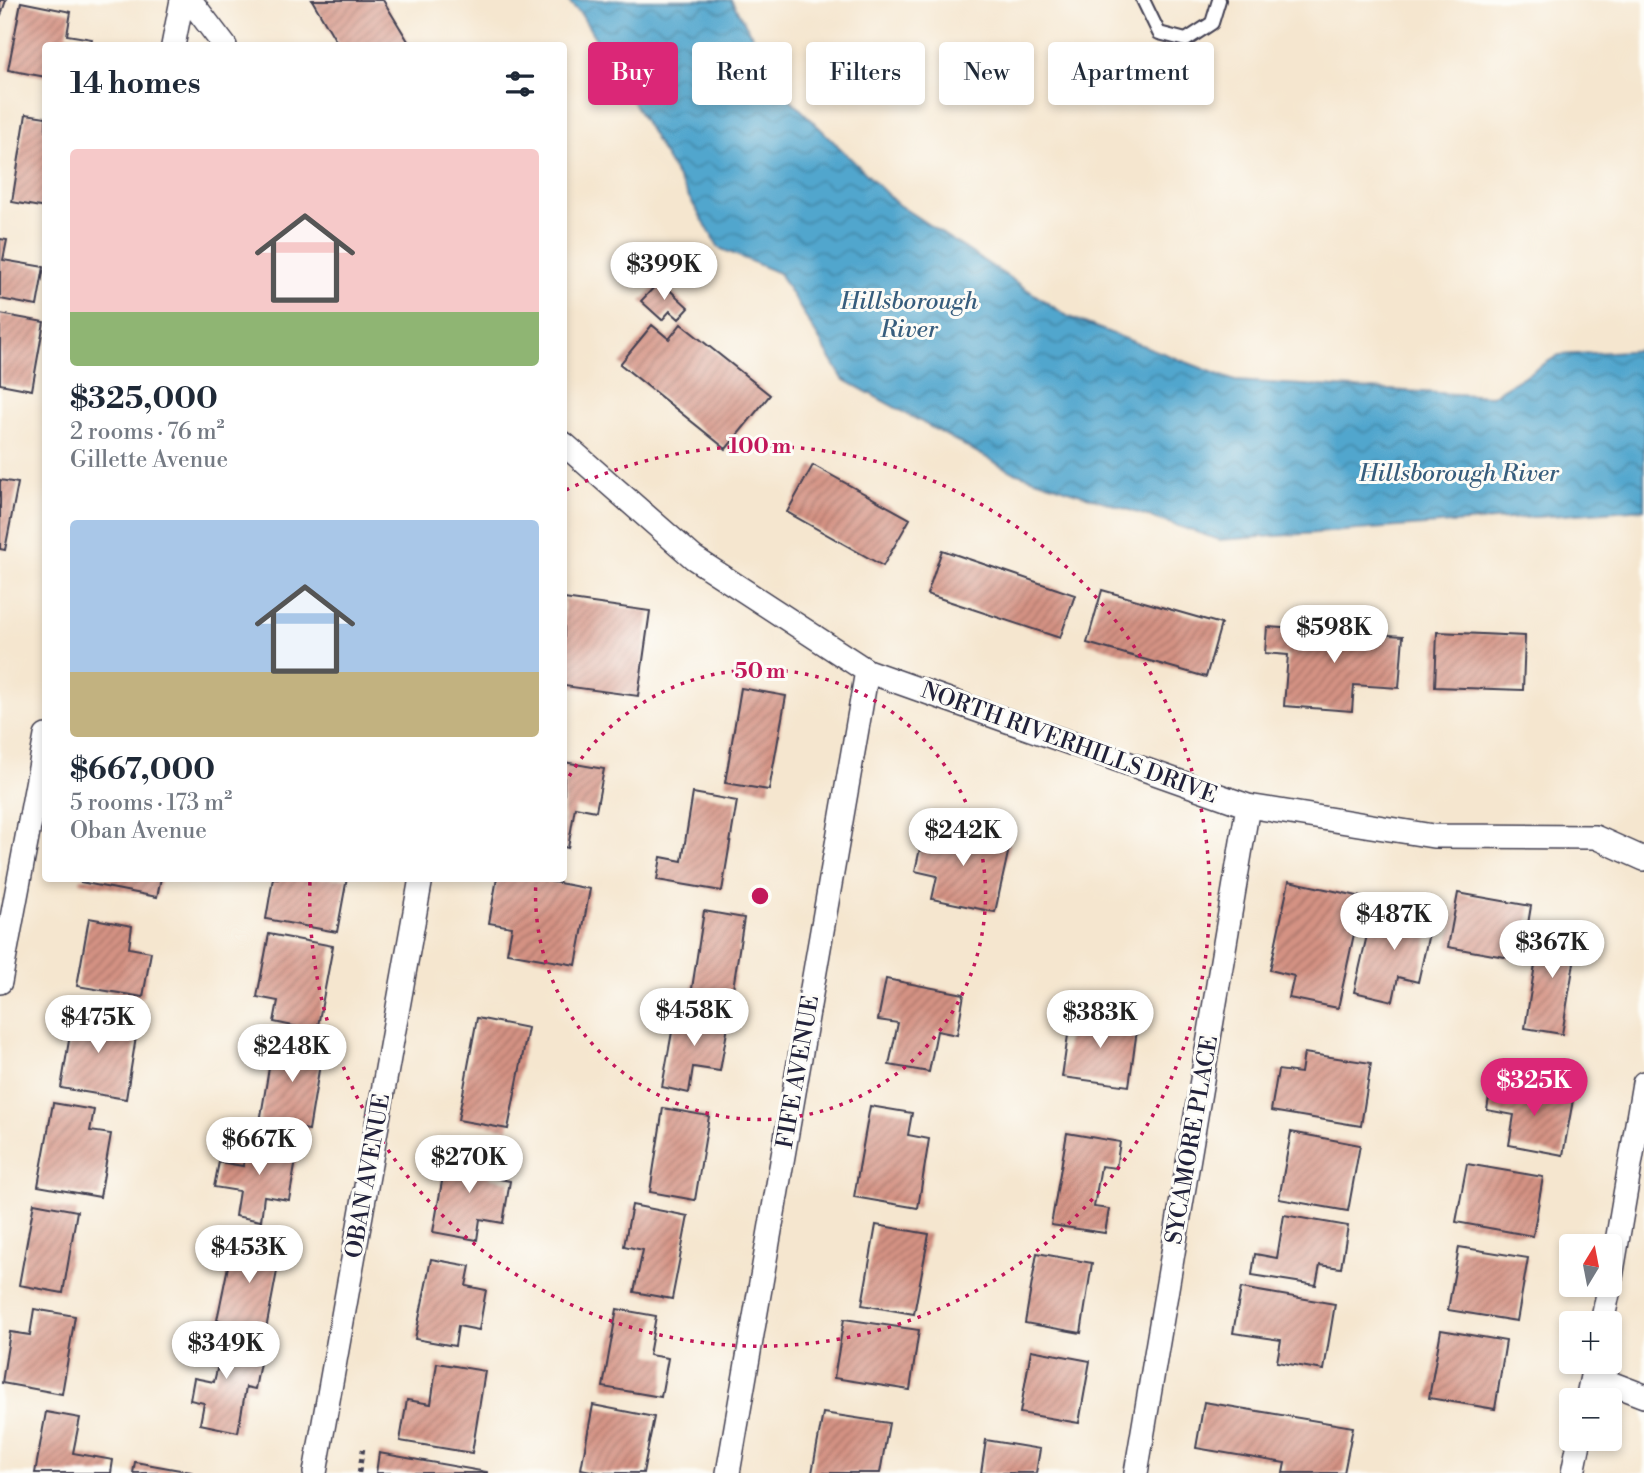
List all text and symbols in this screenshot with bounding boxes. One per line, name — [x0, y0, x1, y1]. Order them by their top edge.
chip: Buy — [588, 42, 678, 105]
chip: Rent — [692, 42, 792, 105]
chip: Filters — [806, 42, 925, 105]
chip: New — [939, 42, 1034, 105]
chip: Apartment — [1048, 42, 1214, 105]
text: 14 homes — [70, 65, 201, 103]
icon: filters — [501, 65, 539, 103]
icon: home — [242, 195, 368, 321]
pin: $399K — [615, 243, 713, 302]
text: $399K — [626, 251, 702, 279]
water label: Hillsborough River — [839, 287, 978, 345]
text: $325,000 — [70, 380, 218, 418]
text: 2 rooms · 76 m² — [70, 418, 225, 446]
text: 100 m — [729, 434, 791, 460]
text: Gillette Avenue — [70, 446, 228, 474]
water label: Hillsborough River — [1358, 459, 1560, 489]
icon: home — [242, 566, 368, 692]
pin: $598K — [1285, 606, 1383, 665]
text: $598K — [1296, 614, 1372, 642]
text: 50 m — [735, 659, 785, 685]
street label: NORTH RIVERHILLS DRIVE — [917, 676, 1221, 810]
text: $667,000 — [70, 751, 215, 789]
text: 5 rooms · 173 m² — [70, 789, 232, 817]
pin: $242K — [914, 808, 1012, 868]
text: Oban Avenue — [70, 817, 207, 845]
text: $242K — [925, 817, 1001, 845]
centre of rings — [748, 884, 772, 908]
pin: $487K — [1345, 892, 1443, 952]
text: $487K — [1356, 901, 1432, 929]
pin: $367K — [1503, 920, 1601, 980]
text: $367K — [1515, 929, 1589, 957]
pin: $458K — [645, 988, 743, 1048]
pin: $383K — [1051, 990, 1149, 1050]
street label: FIFE AVENUE — [771, 993, 825, 1151]
pin: $475K — [49, 996, 147, 1055]
text: $458K — [656, 997, 732, 1025]
text: $383K — [1063, 999, 1137, 1027]
text: $475K — [61, 1004, 135, 1032]
pin: $248K — [243, 1024, 341, 1084]
text: $248K — [254, 1033, 330, 1061]
street label: SYCAMORE PLACE — [1160, 1033, 1224, 1247]
pin: $325K — [1485, 1058, 1583, 1118]
text: $325K — [1497, 1067, 1571, 1095]
street label: OBAN AVENUE — [340, 1092, 396, 1260]
pin: $667K — [210, 1118, 308, 1177]
text: $667K — [222, 1126, 296, 1154]
pin: $270K — [420, 1136, 518, 1195]
text: $270K — [431, 1144, 507, 1172]
pin: $453K — [200, 1226, 298, 1285]
text: $453K — [211, 1234, 287, 1262]
north arrow — [1559, 1234, 1622, 1297]
map controls — [1559, 1234, 1622, 1451]
button: + — [1559, 1311, 1622, 1374]
pin: $349K — [177, 1322, 275, 1381]
text: $349K — [188, 1330, 264, 1358]
button: − — [1559, 1388, 1622, 1451]

